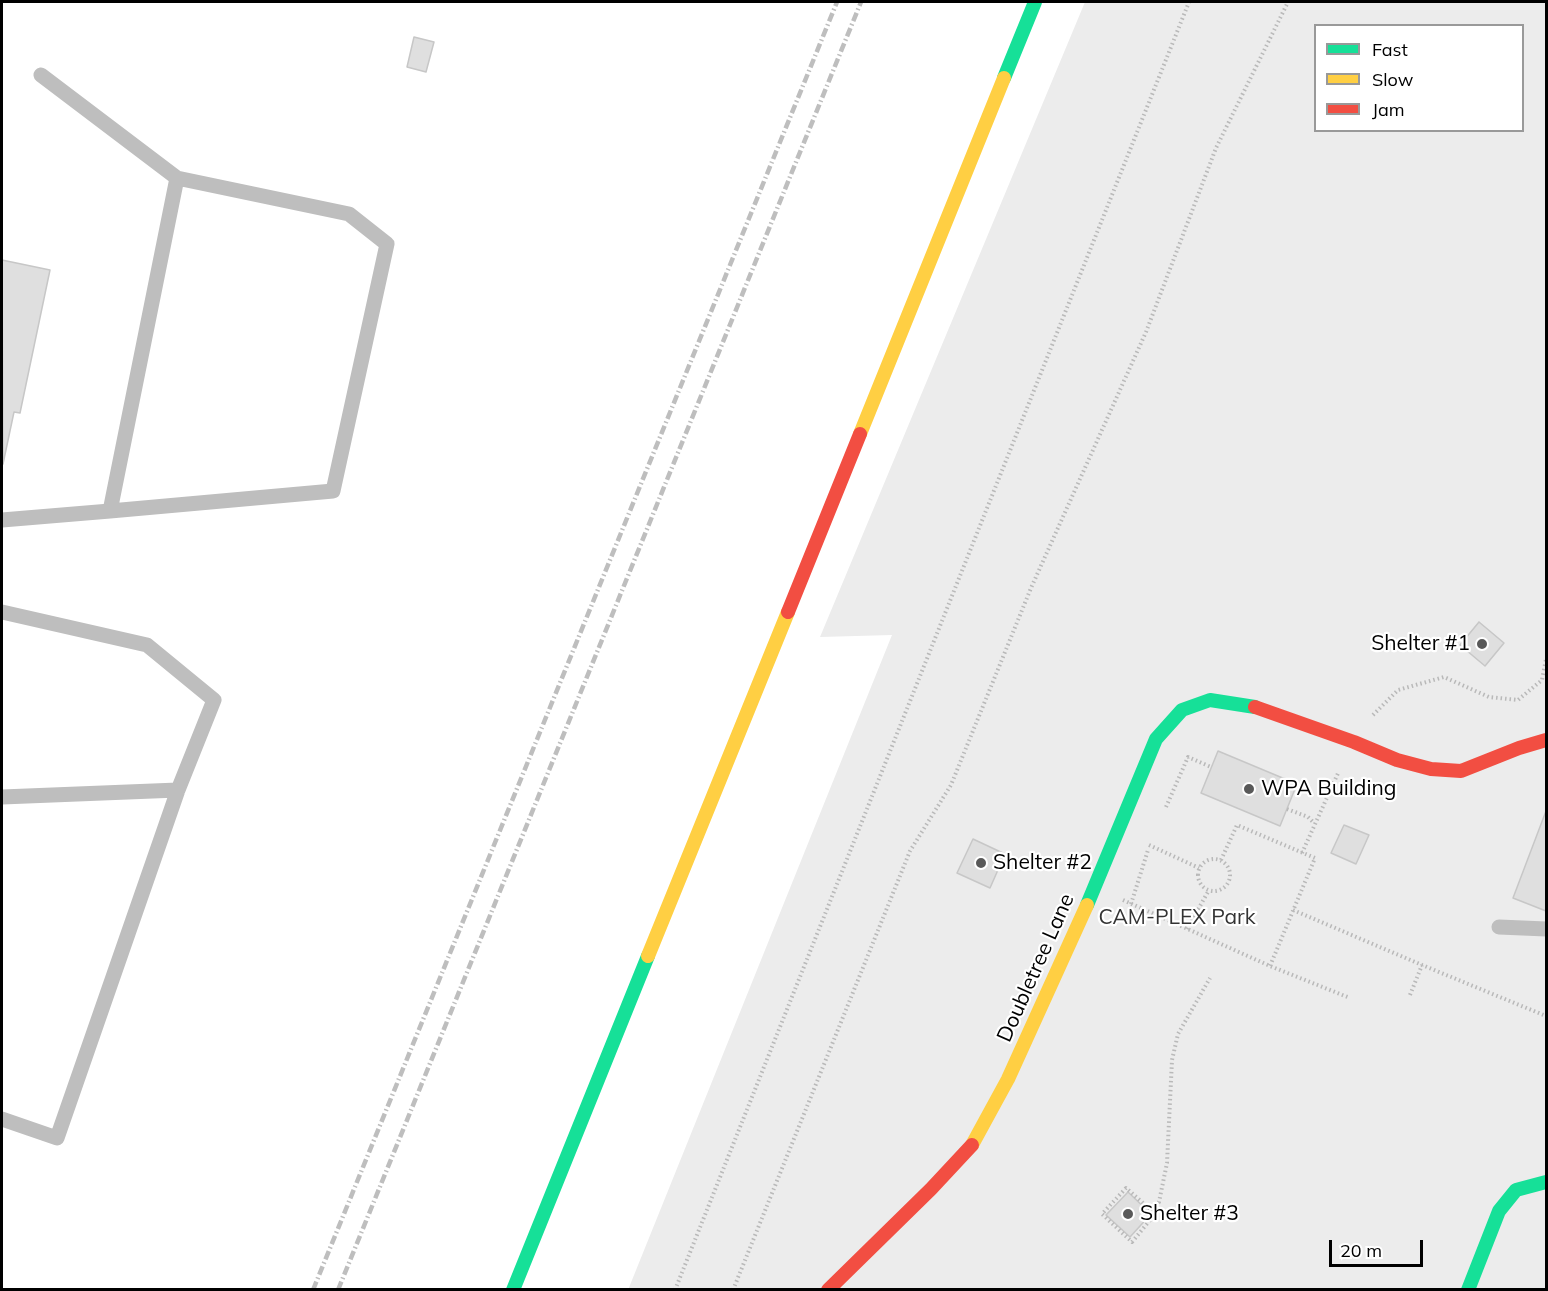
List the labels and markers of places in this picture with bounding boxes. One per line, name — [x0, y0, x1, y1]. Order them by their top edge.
place label: Shelter #1 — [1371, 631, 1470, 657]
marker: Shelter #1 — [1475, 637, 1489, 651]
place label: WPA Building — [1261, 776, 1396, 802]
marker: WPA Building — [1242, 782, 1256, 796]
place label: Shelter #2 — [993, 850, 1092, 876]
marker: Shelter #2 — [974, 856, 988, 870]
place label: Shelter #3 — [1140, 1201, 1239, 1227]
marker: Shelter #3 — [1121, 1207, 1135, 1221]

